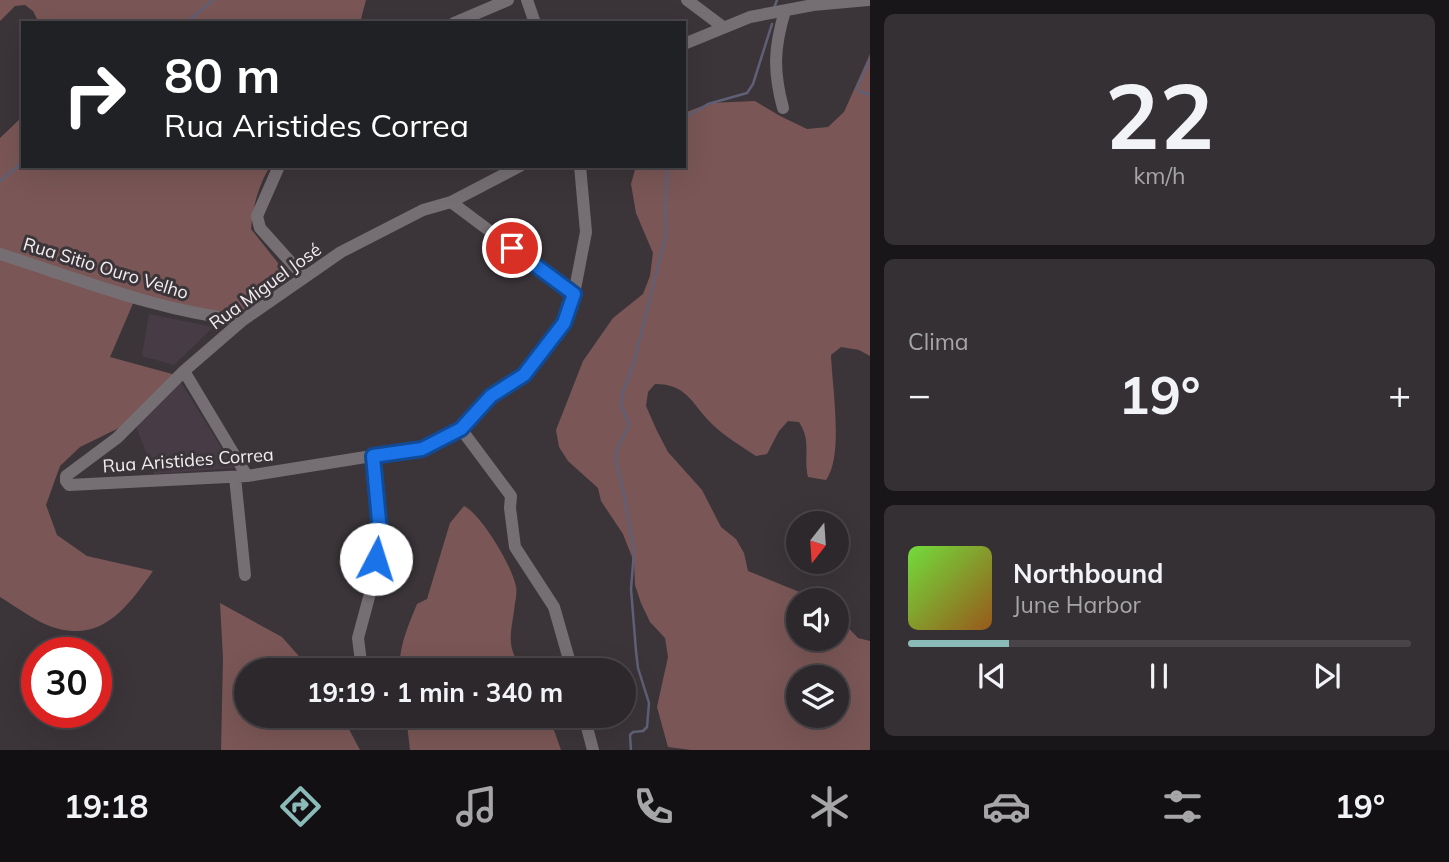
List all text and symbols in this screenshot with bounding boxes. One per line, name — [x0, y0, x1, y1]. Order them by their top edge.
text: 80 m — [164, 44, 280, 105]
icon: right — [49, 49, 140, 140]
text: 22 — [1105, 58, 1214, 172]
text: Rua Aristides Correa — [164, 105, 469, 145]
text: km/h — [1133, 161, 1186, 190]
pin — [482, 218, 542, 278]
icon: arrive — [493, 229, 531, 267]
street label: Rua Sitio Ouro Velho — [21, 232, 191, 304]
street label: Rua Miguel José — [204, 238, 326, 334]
text: Clima — [908, 327, 969, 356]
text: 19° — [1118, 362, 1201, 427]
text: − — [908, 370, 931, 418]
text: + — [1388, 370, 1411, 418]
street label: Rua Aristides Correa — [102, 443, 274, 477]
north arrow — [786, 511, 849, 574]
map controls — [786, 511, 849, 728]
position arrow — [339, 522, 413, 596]
text: Northbound — [1013, 557, 1163, 590]
button: sound — [786, 588, 849, 651]
text: June Harbor — [1013, 590, 1141, 619]
speed limit sign: 30 — [21, 637, 112, 728]
icon: previous — [973, 657, 1011, 695]
icon: pause — [1140, 657, 1178, 695]
icon: next — [1308, 657, 1346, 695]
button: layers — [786, 665, 849, 728]
text: 19:19 · 1 min · 340 m — [307, 676, 563, 709]
icon: directions — [276, 782, 325, 831]
icon: music — [452, 782, 501, 831]
icon: phone — [629, 782, 678, 831]
icon: climate — [805, 782, 854, 831]
icon: car — [982, 782, 1031, 831]
icon: filters — [1158, 782, 1207, 831]
text: 19:18 — [64, 786, 148, 826]
text: 19° — [1335, 786, 1385, 826]

